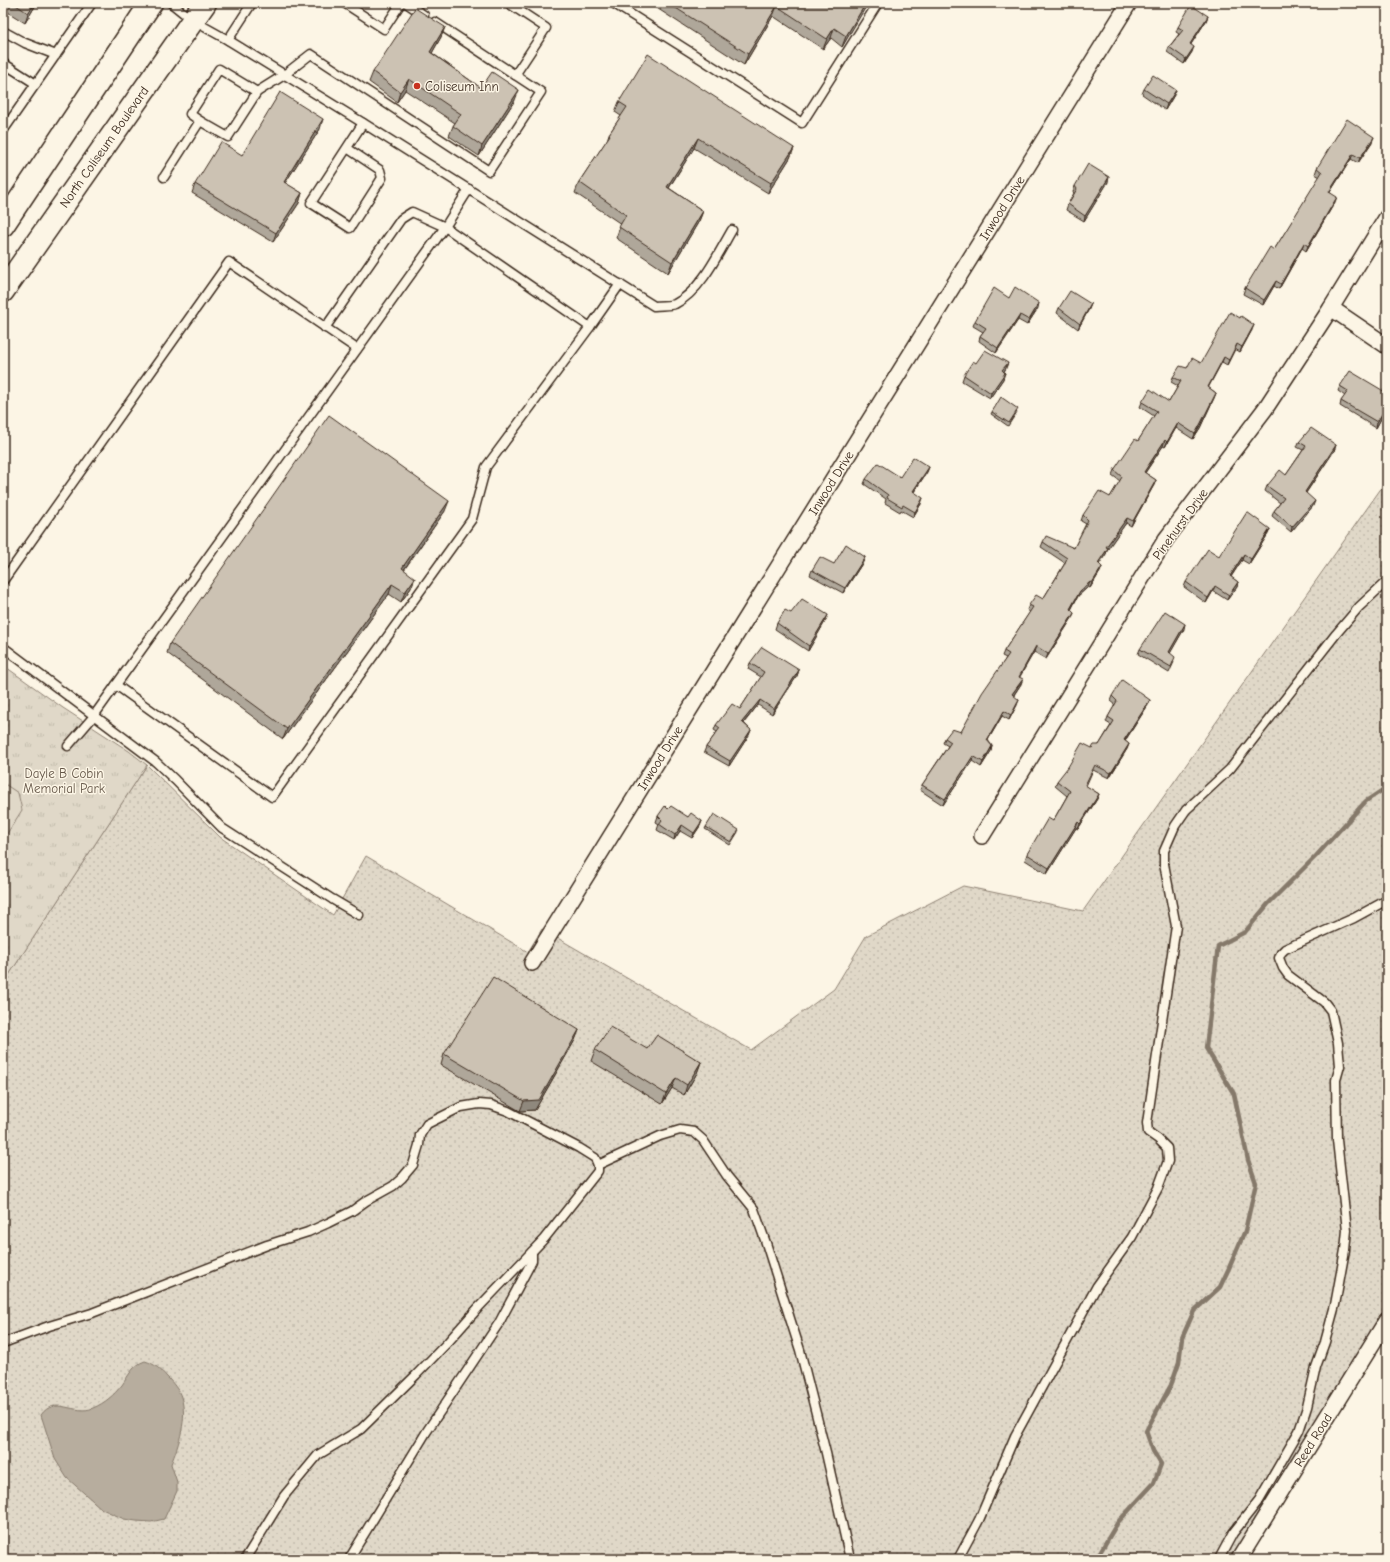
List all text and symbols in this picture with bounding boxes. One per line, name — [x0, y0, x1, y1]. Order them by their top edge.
place label: Coliseum Inn — [425, 79, 499, 94]
marker: Coliseum Inn — [412, 81, 422, 91]
street label: North Coliseum Boulevard — [56, 84, 152, 210]
street label: Inwood Drive — [976, 173, 1028, 243]
street label: Inwood Drive — [805, 448, 857, 518]
street label: Pinehurst Drive — [1149, 485, 1211, 562]
street label: Inwood Drive — [634, 723, 686, 793]
park label: Dayle B Cobin Memorial Park — [23, 766, 106, 796]
street label: Reed Road — [1291, 1411, 1335, 1469]

